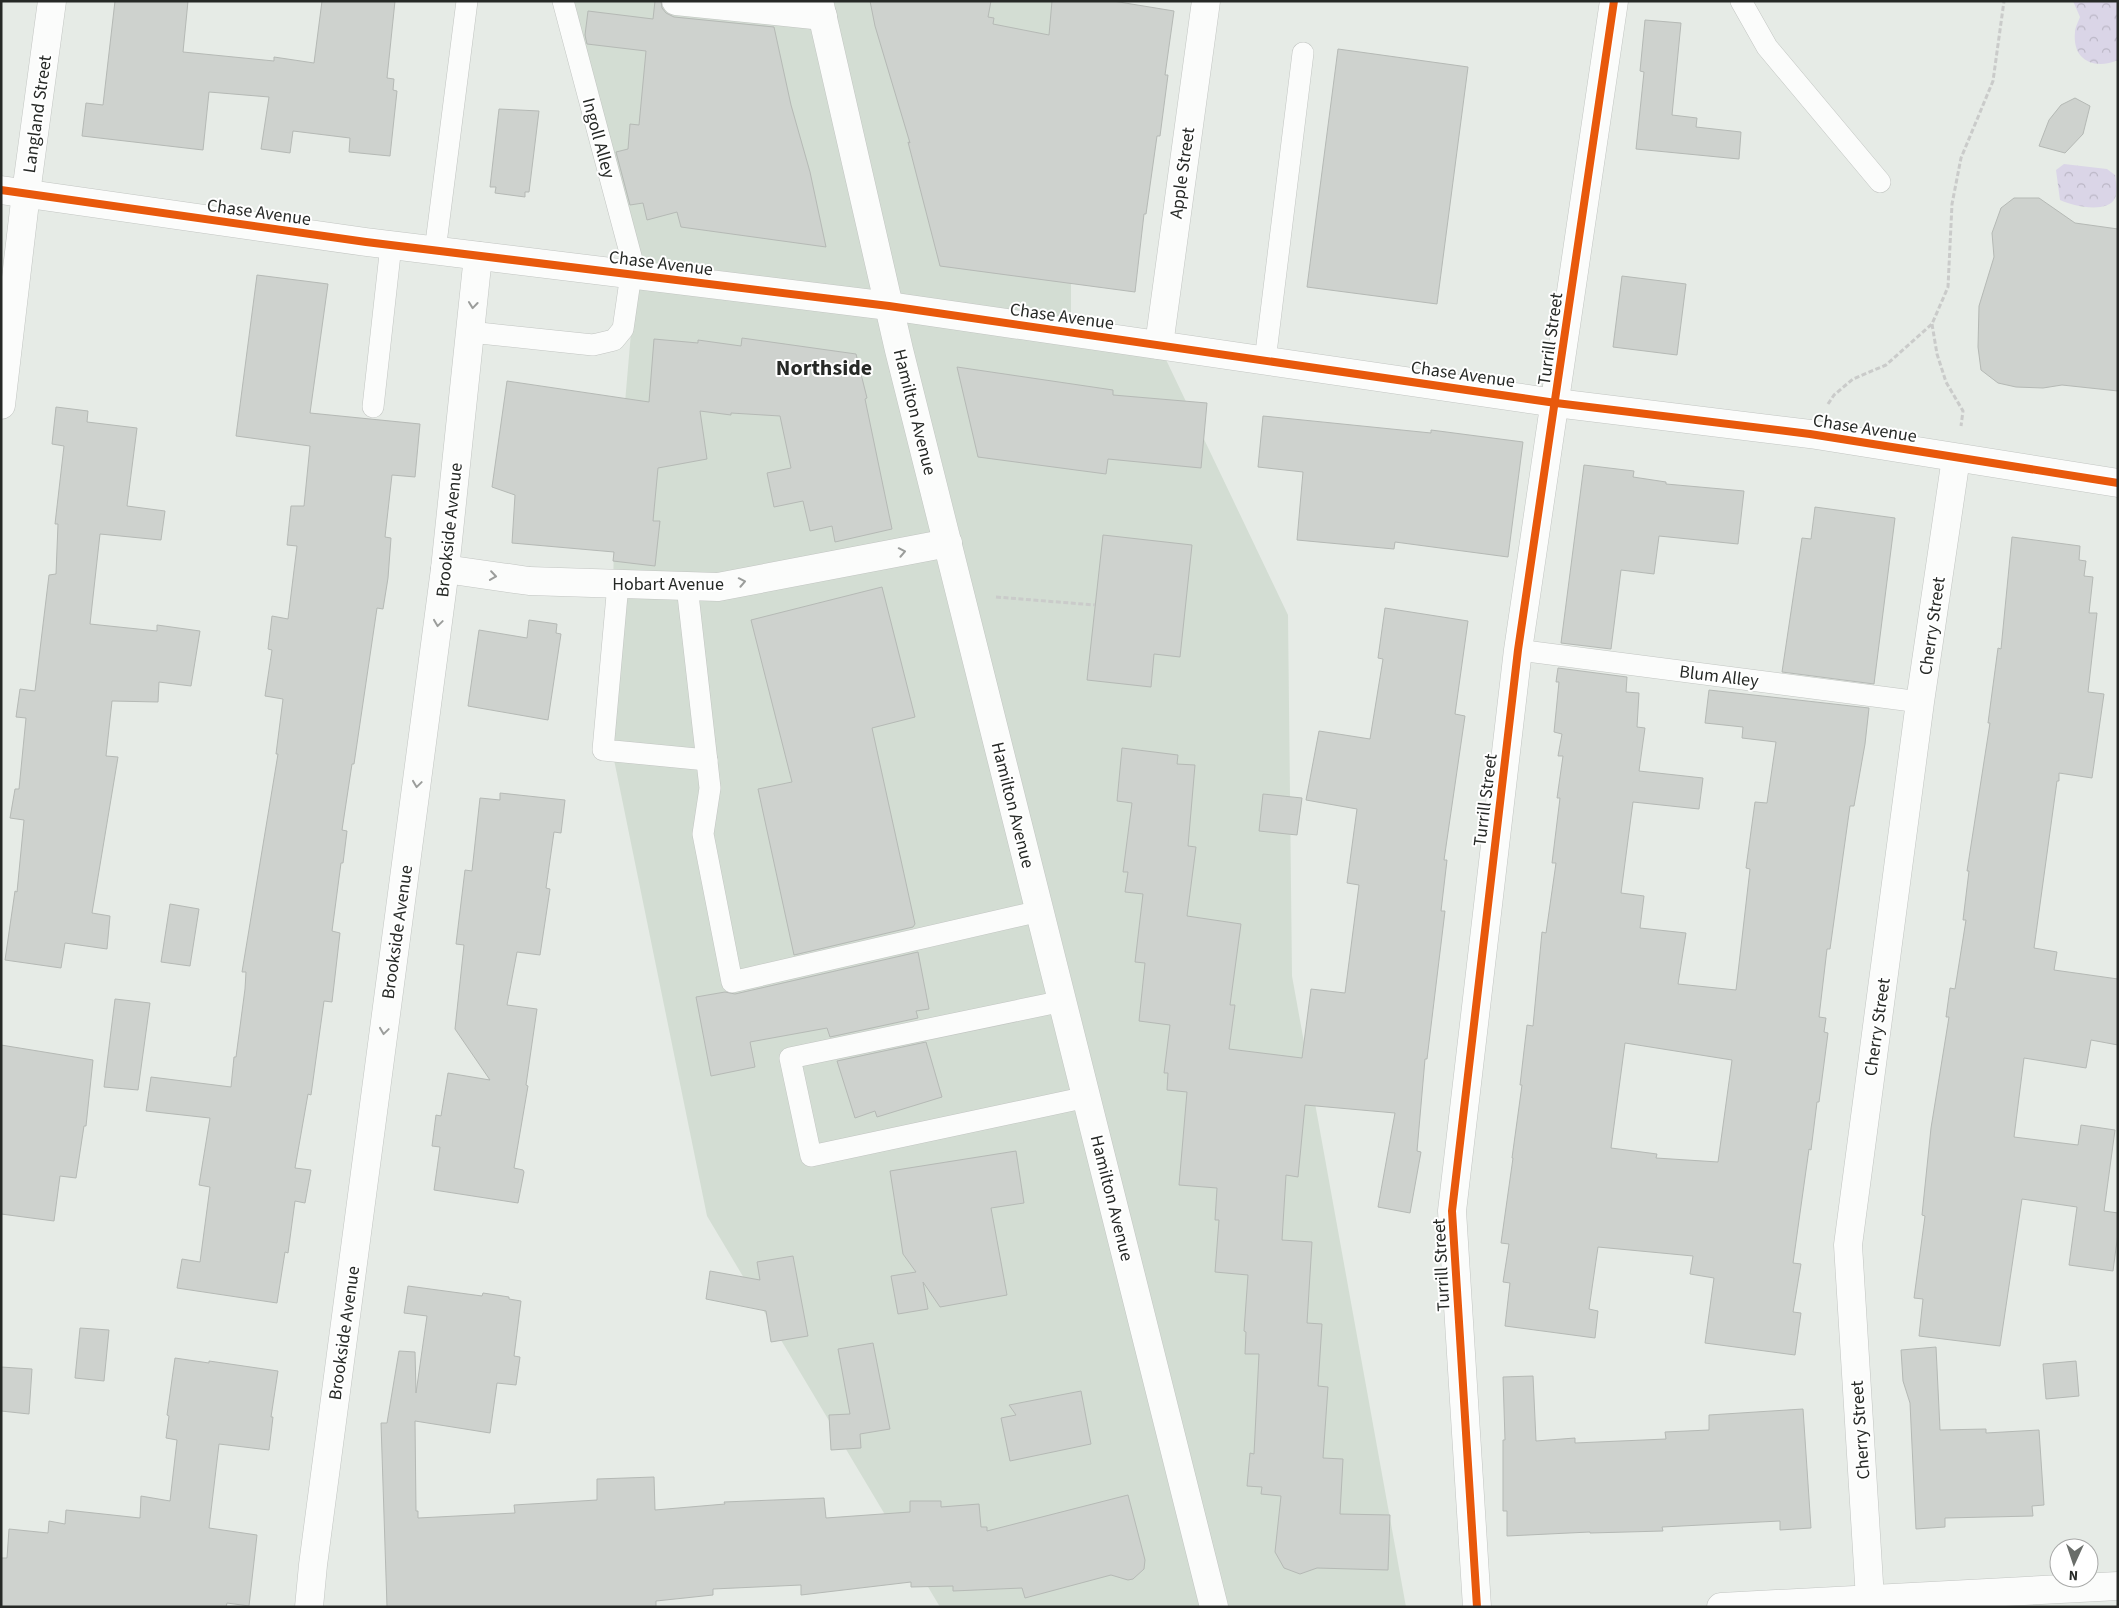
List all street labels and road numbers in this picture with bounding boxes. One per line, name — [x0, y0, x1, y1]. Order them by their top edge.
street label: Langland Street — [17, 53, 58, 175]
street label: Ingoll Alley — [576, 95, 621, 182]
street label: Apple Street — [1164, 126, 1201, 220]
street label: Chase Avenue — [205, 193, 313, 232]
street label: Chase Avenue — [607, 245, 714, 282]
street label: Turrill Street — [1532, 291, 1569, 387]
street label: Chase Avenue — [1008, 297, 1116, 336]
street label: Hamilton Avenue — [887, 346, 942, 478]
street label: Chase Avenue — [1409, 355, 1517, 394]
street label: Chase Avenue — [1811, 408, 1919, 449]
street label: Brookside Avenue — [430, 462, 469, 599]
street label: Hobart Avenue — [612, 572, 724, 597]
street label: Cherry Street — [1913, 575, 1952, 677]
street label: Blum Alley — [1678, 659, 1761, 694]
street label: Hamilton Avenue — [985, 739, 1040, 871]
street label: Turrill Street — [1467, 752, 1504, 848]
street label: Brookside Avenue — [376, 863, 419, 1001]
street label: Cherry Street — [1858, 976, 1897, 1078]
street label: Hamilton Avenue — [1084, 1132, 1139, 1264]
street label: Turrill Street — [1427, 1218, 1456, 1312]
street label: Brookside Avenue — [323, 1264, 366, 1402]
street label: Cherry Street — [1845, 1380, 1876, 1480]

